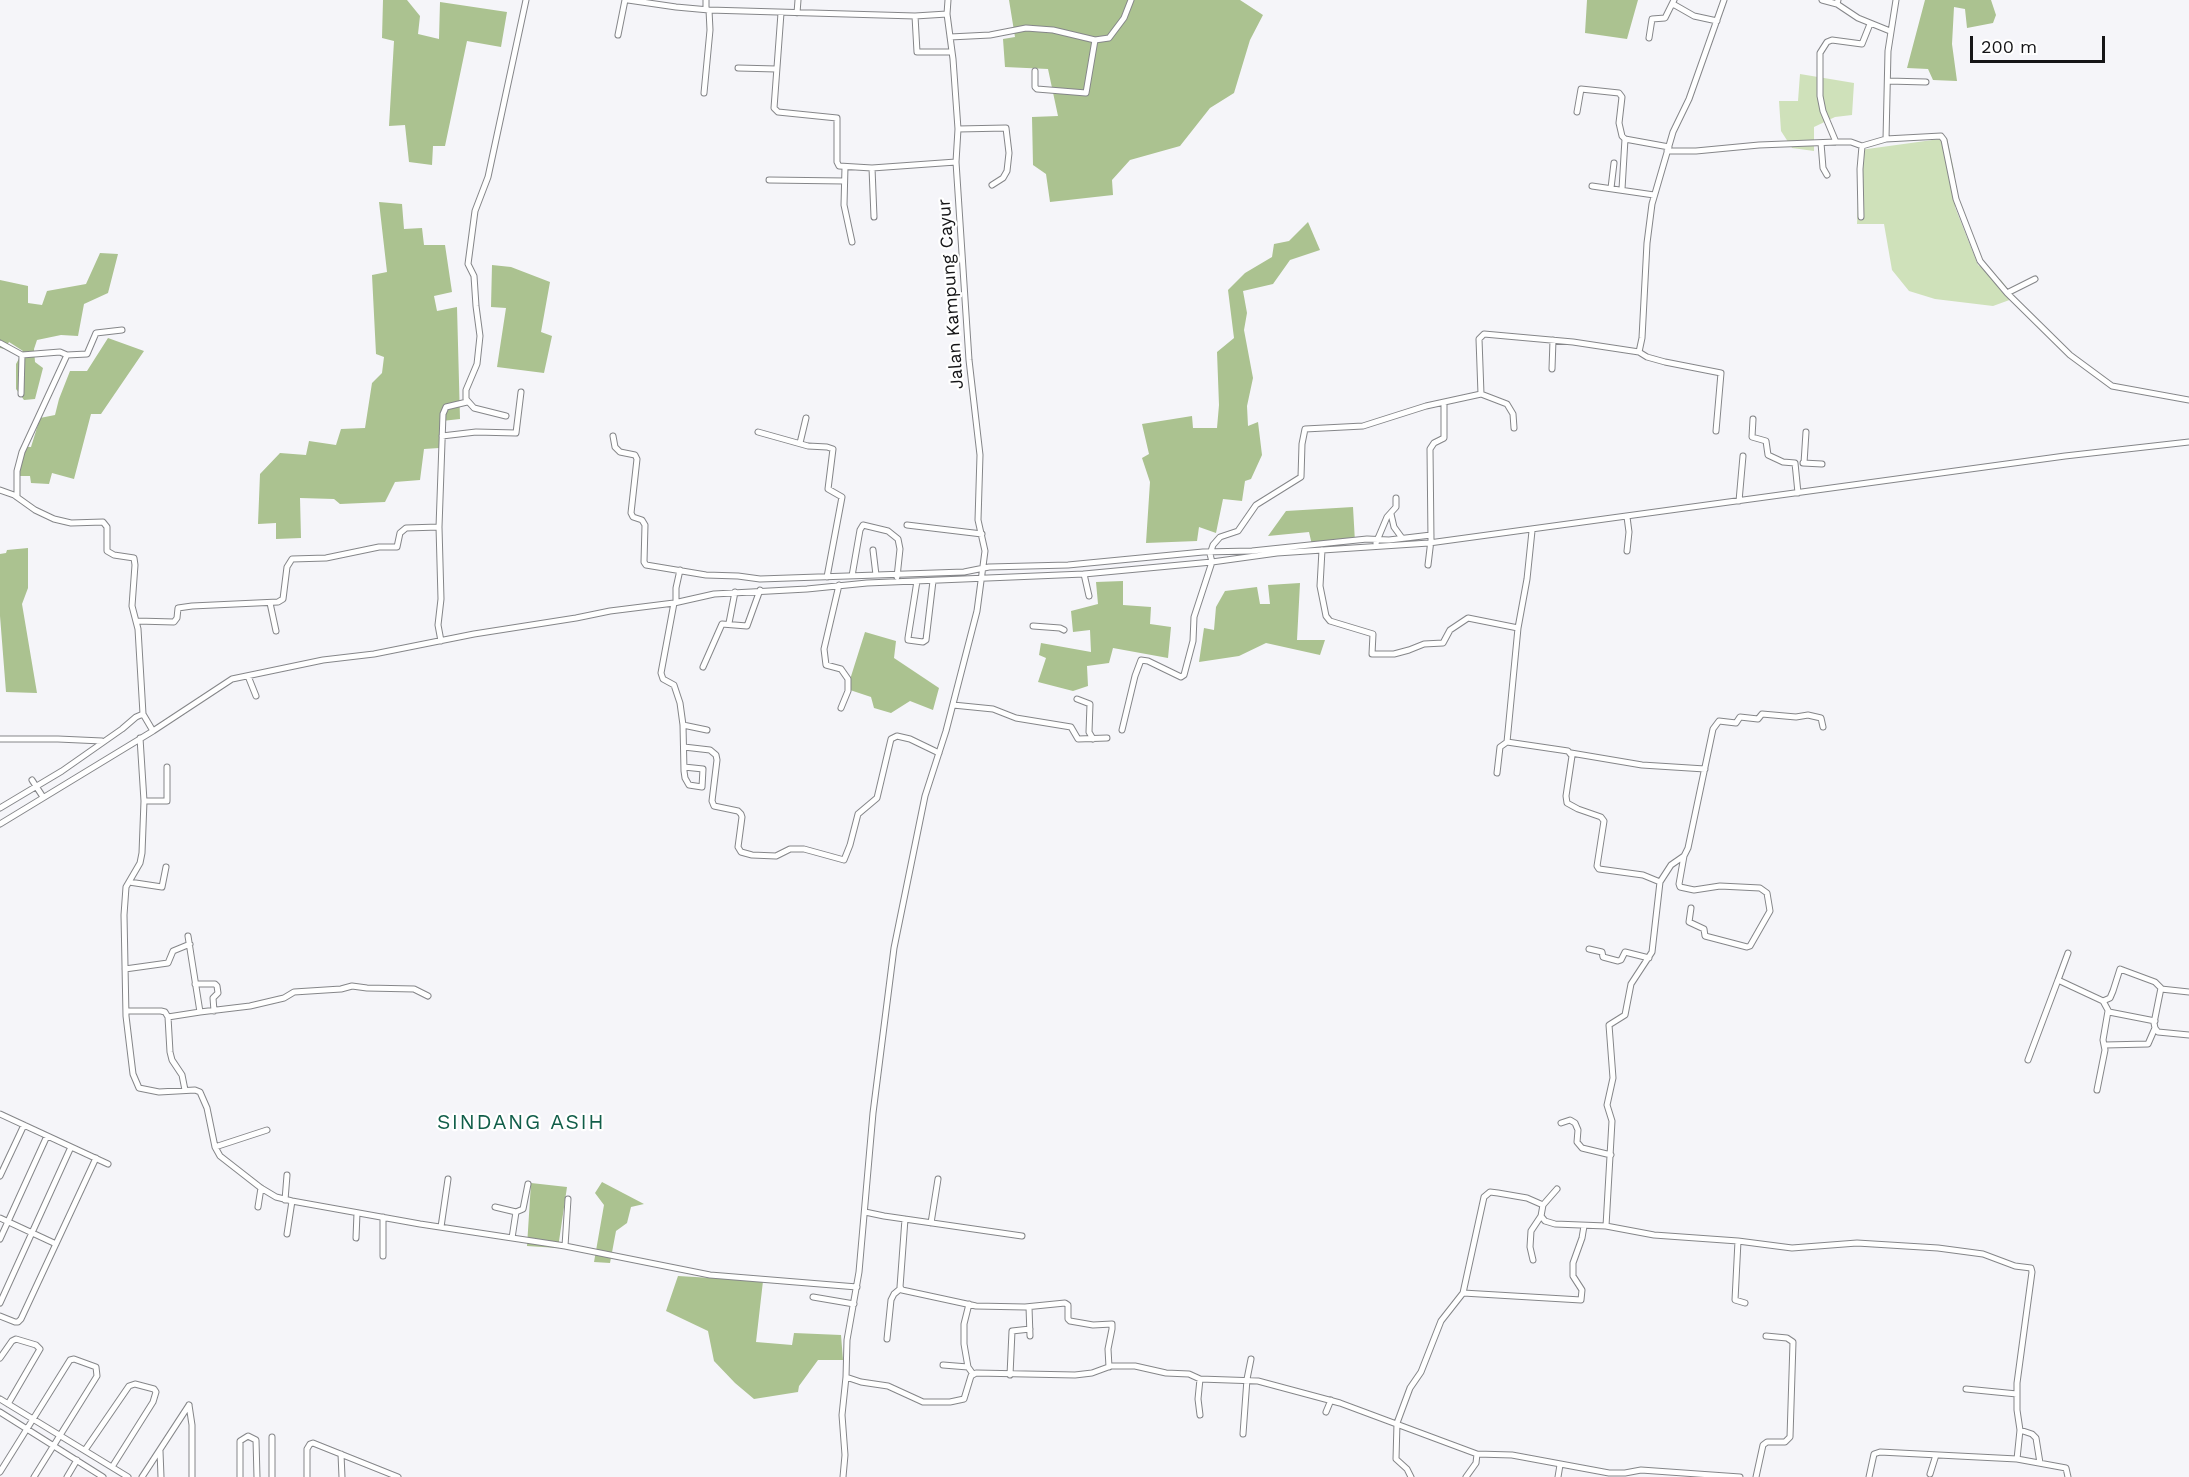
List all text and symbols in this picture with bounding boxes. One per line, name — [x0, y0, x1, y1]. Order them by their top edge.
scale bar — [1973, 24, 2108, 62]
text: 200 m — [1981, 36, 2037, 57]
street label: Jalan Kampung Cayur — [934, 198, 968, 390]
district label: SINDANG ASIH — [437, 1110, 605, 1136]

